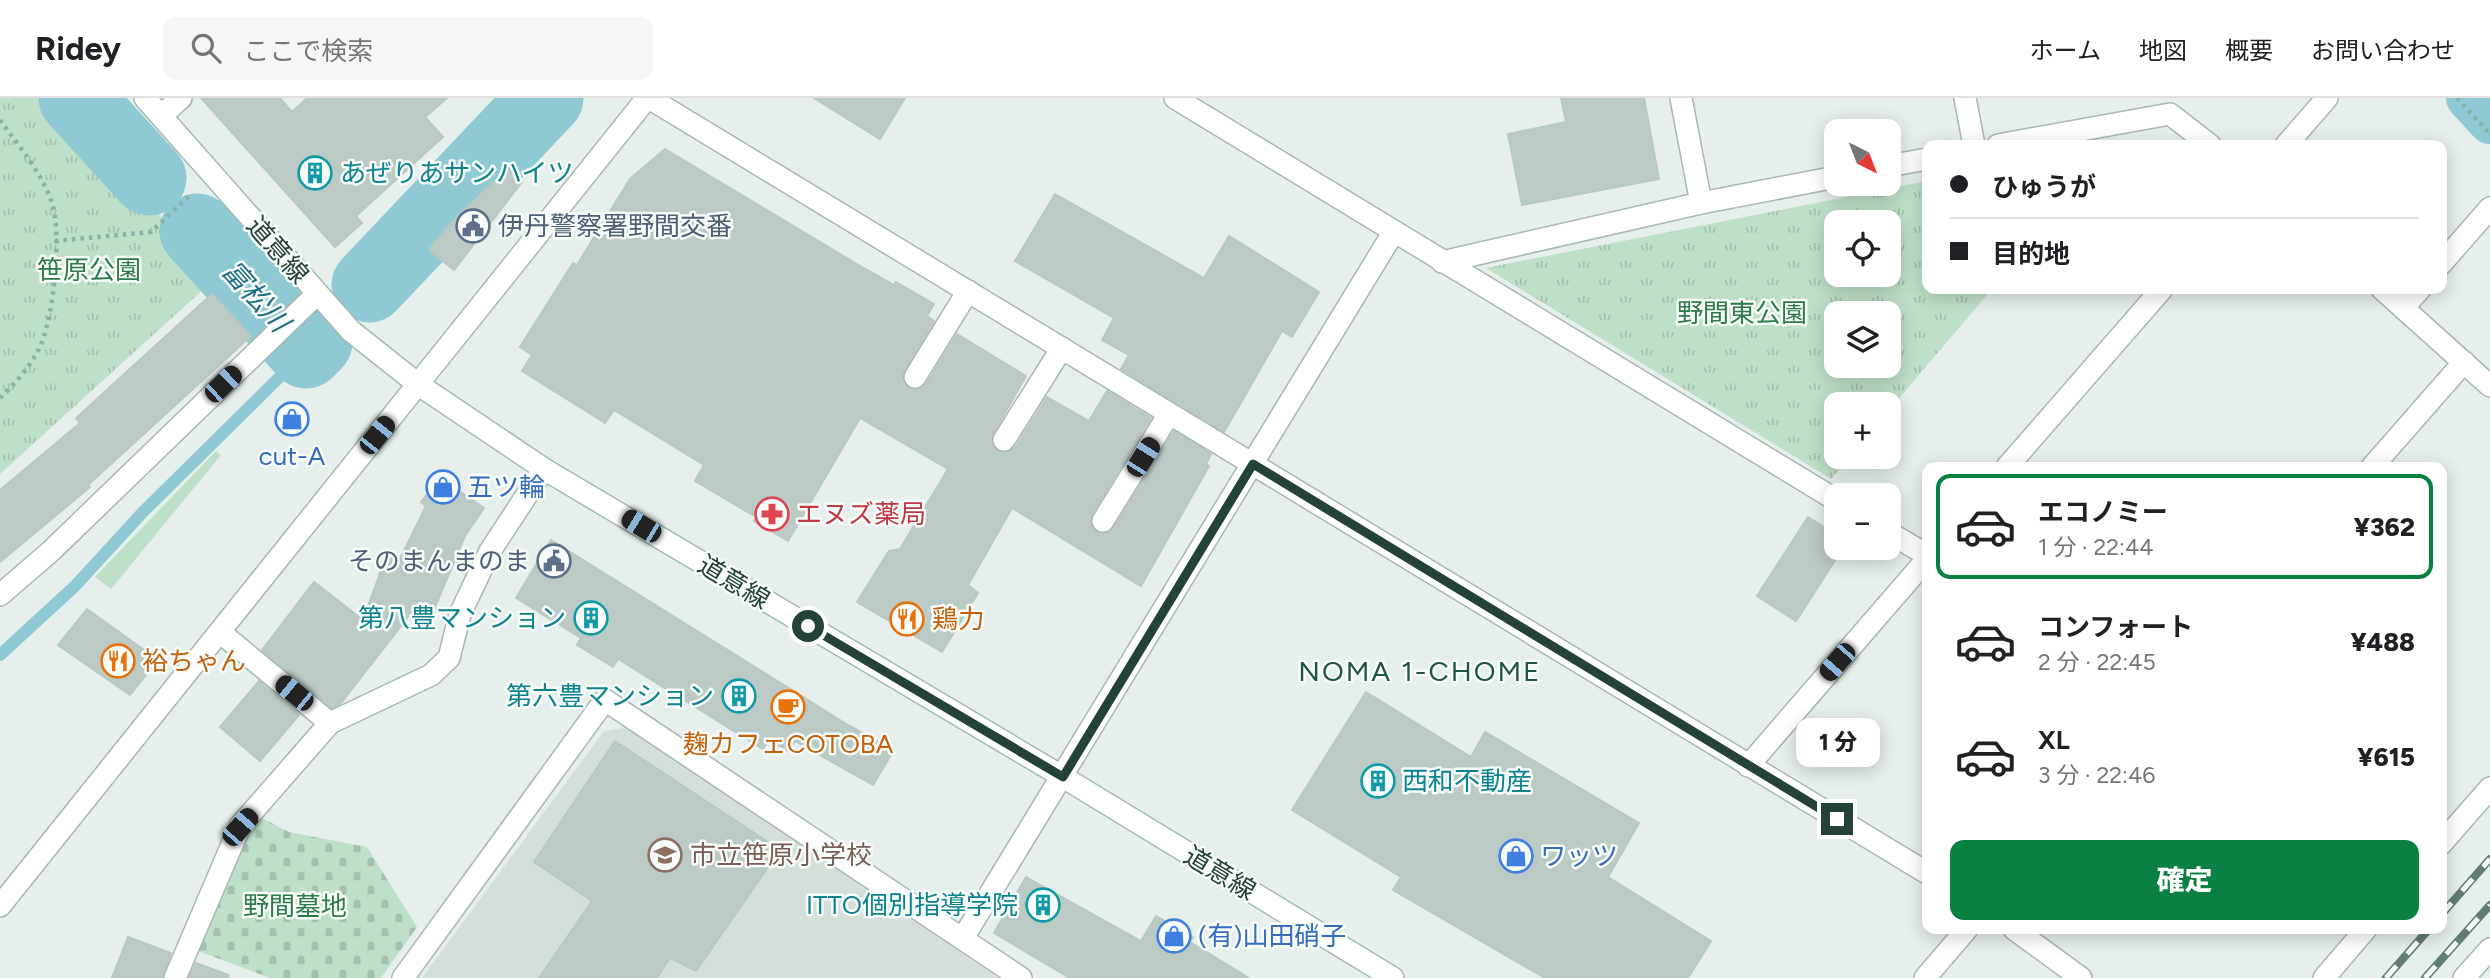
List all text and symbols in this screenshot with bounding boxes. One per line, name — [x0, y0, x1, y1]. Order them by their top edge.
search box — [163, 17, 653, 80]
text: Ridey — [35, 29, 121, 68]
icon: search — [187, 29, 225, 67]
text: ここで検索 — [243, 35, 373, 67]
text: ホーム — [2030, 36, 2101, 65]
text: 地図 — [2139, 36, 2187, 65]
text: 概要 — [2225, 36, 2273, 65]
text: お問い合わせ — [2311, 36, 2455, 65]
north arrow — [1824, 119, 1900, 196]
map controls — [1824, 119, 1901, 560]
building icon: あぜりあサンハイツ — [296, 154, 334, 192]
place label: あぜりあサンハイツ — [340, 157, 573, 189]
text: ひゅうが — [1992, 171, 2096, 203]
public building icon: 伊丹警察署野間交番 — [454, 207, 492, 245]
street label: 道意線 — [240, 210, 316, 290]
place label: 伊丹警察署野間交番 — [498, 210, 732, 242]
button: locate — [1824, 210, 1901, 287]
text: 目的地 — [1992, 238, 2070, 270]
water label: 富松川 — [215, 253, 299, 341]
park label: 笹原公園 — [37, 254, 141, 286]
park label: 野間東公園 — [1677, 297, 1807, 329]
button: layers — [1824, 301, 1901, 378]
car — [201, 362, 246, 406]
button: + — [1824, 392, 1901, 469]
shop icon: cut-A — [273, 400, 311, 438]
car — [356, 412, 399, 458]
car — [1123, 434, 1164, 480]
place label: cut-A — [259, 440, 326, 472]
shop icon: 五ツ輪 — [424, 468, 462, 506]
place label: 五ツ輪 — [467, 471, 545, 503]
button: − — [1824, 483, 1901, 560]
pharmacy icon: エヌズ薬局 — [753, 495, 791, 533]
icon: car — [1954, 495, 2017, 558]
text: エコノミー — [2038, 496, 2168, 528]
place label: エヌズ薬局 — [796, 498, 926, 530]
car — [618, 506, 665, 546]
text: ¥362 — [2354, 511, 2415, 543]
text: 1 分 · 22:44 — [2038, 533, 2153, 561]
public building icon: そのまんまのま — [535, 542, 573, 580]
place label: そのまんまのま — [348, 545, 530, 577]
street label: 道意線 — [692, 548, 776, 616]
building icon: 第八豊マンション — [572, 599, 610, 637]
restaurant icon: 鶏力 — [888, 600, 926, 638]
place label: 第八豊マンション — [358, 602, 566, 634]
place label: 鶏力 — [932, 603, 984, 635]
route start — [792, 610, 824, 642]
icon: car — [1954, 610, 2017, 673]
text: コンフォート — [2038, 611, 2193, 643]
text: ¥488 — [2350, 626, 2415, 658]
car — [1816, 639, 1859, 685]
restaurant icon: 裕ちゃん — [99, 642, 137, 680]
place label: 裕ちゃん — [142, 645, 246, 677]
text: 2 分 · 22:45 — [2038, 648, 2156, 676]
district label: NOMA 1-CHOME — [1298, 654, 1542, 688]
car — [272, 672, 317, 714]
building icon: 第六豊マンション — [720, 677, 758, 715]
place label: 第六豊マンション — [506, 680, 714, 712]
cafe icon: 麹カフェCOTOBA — [769, 688, 807, 726]
callout: 1 分 — [1795, 718, 1879, 766]
text: XL — [2038, 724, 2070, 756]
icon: car — [1954, 725, 2017, 788]
place label: 麹カフェCOTOBA — [683, 728, 894, 760]
text: 1 分 — [1819, 728, 1857, 756]
text: ¥615 — [2357, 741, 2415, 773]
text: 3 分 · 22:46 — [2038, 761, 2155, 789]
building icon: 西和不動産 — [1359, 762, 1397, 800]
place label: 西和不動産 — [1402, 765, 1532, 797]
route end — [1821, 803, 1853, 835]
car — [219, 804, 262, 850]
school or university icon: 市立笹原小学校 — [646, 836, 684, 874]
shop icon: ワッツ — [1497, 837, 1535, 875]
place label: 市立笹原小学校 — [690, 839, 872, 871]
street label: 道意線 — [1178, 839, 1262, 907]
place label: ワッツ — [1540, 840, 1618, 872]
button: 確定 — [1950, 840, 2419, 920]
building icon: ITTO個別指導学院 — [1024, 886, 1062, 924]
place label: ITTO個別指導学院 — [806, 889, 1018, 921]
park label: 野間墓地 — [243, 890, 347, 922]
shop icon: (有)山田硝子 — [1155, 917, 1193, 955]
place label: (有)山田硝子 — [1198, 920, 1346, 952]

